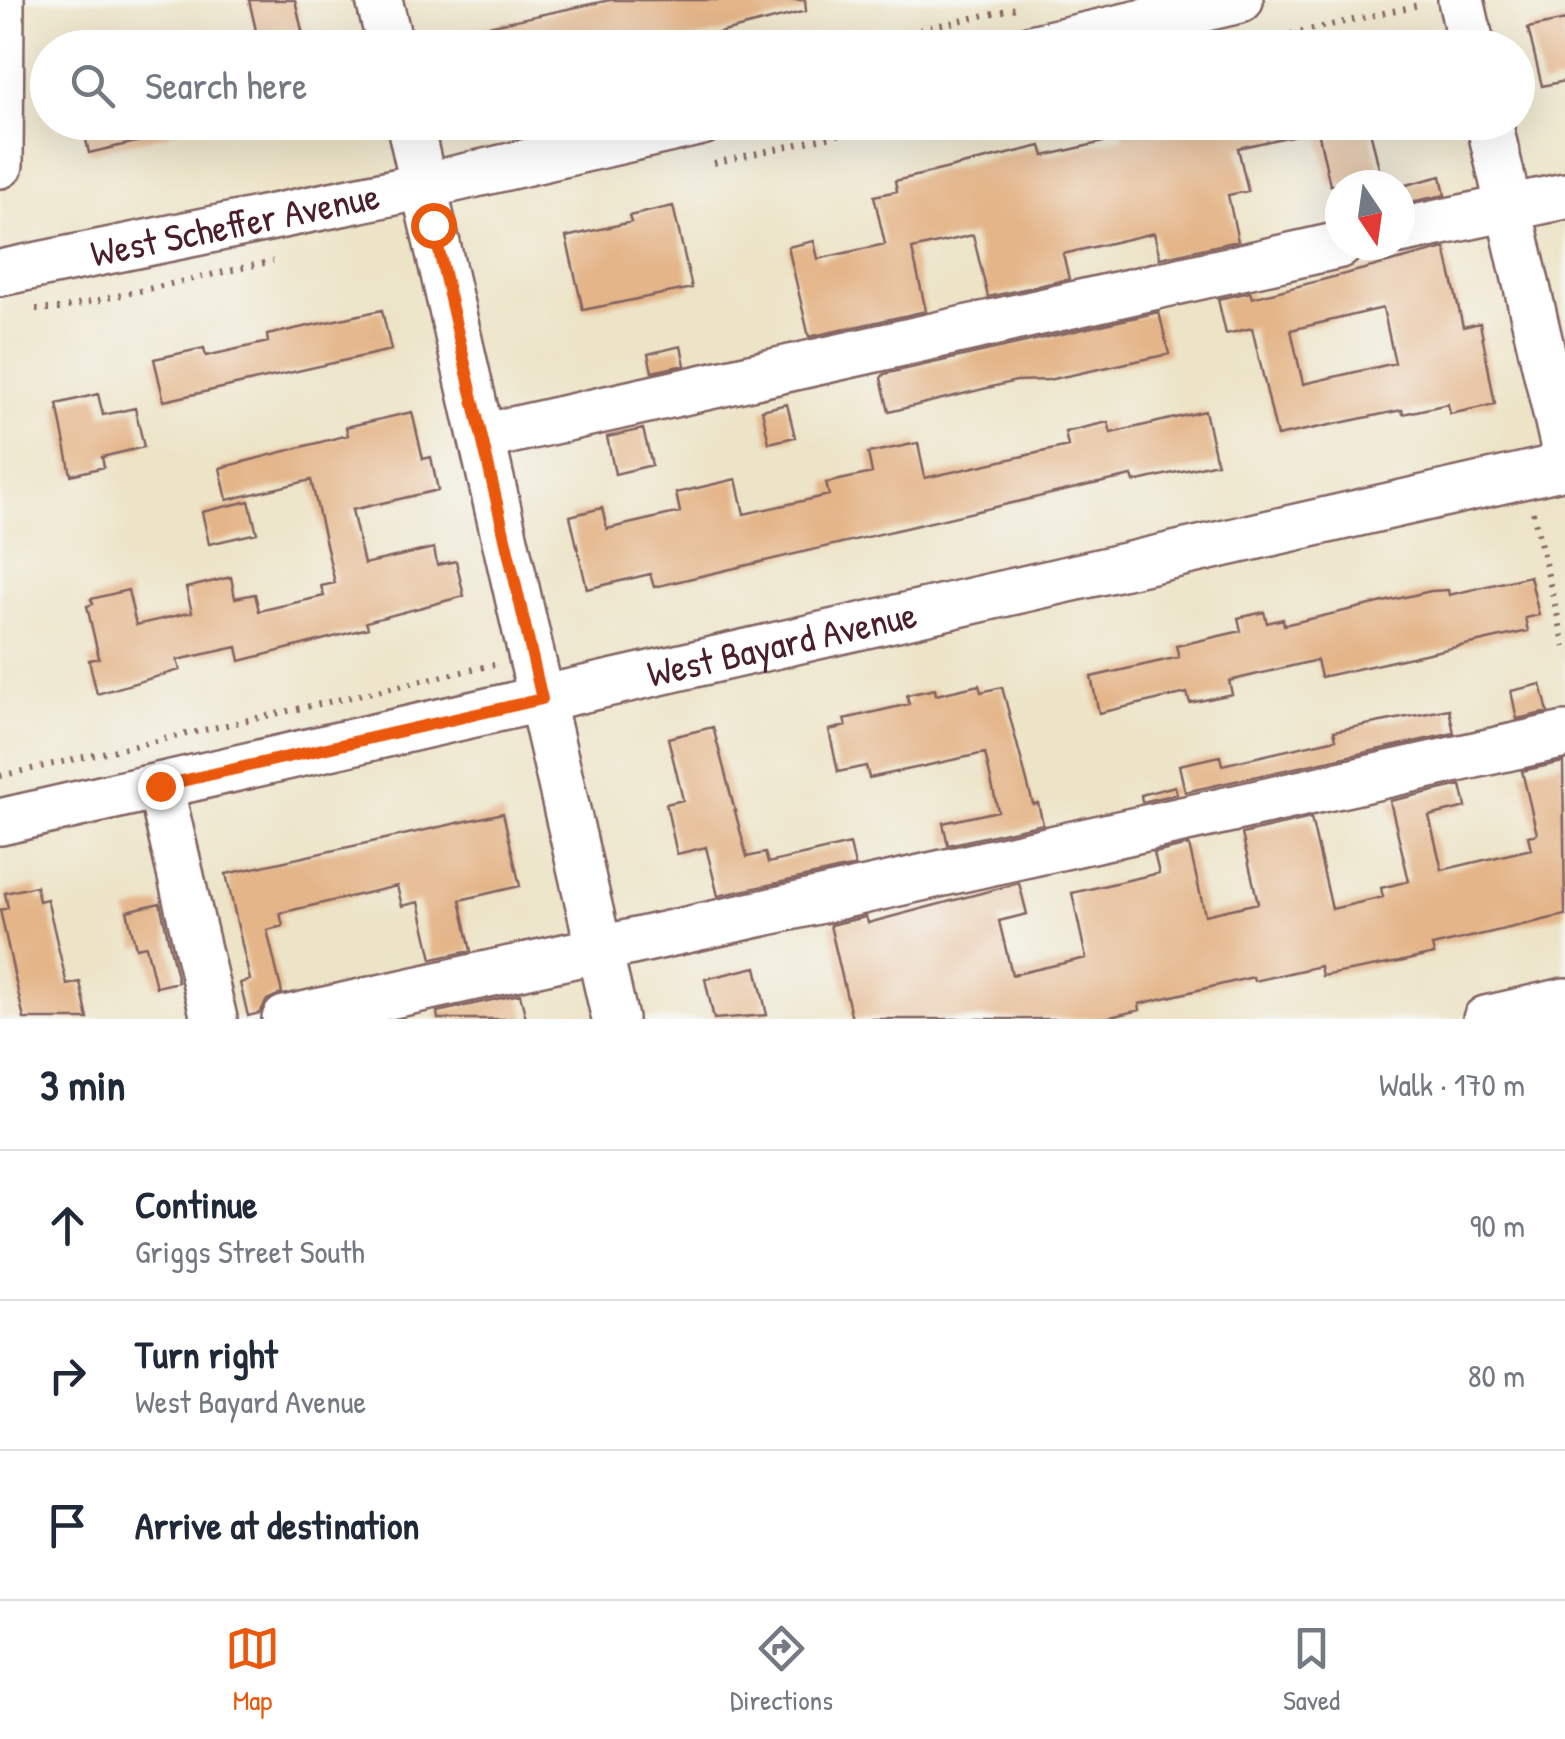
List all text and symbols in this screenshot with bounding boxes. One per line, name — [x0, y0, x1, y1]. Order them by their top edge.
search box — [30, 30, 1535, 140]
icon: search — [65, 58, 120, 113]
text: Search here — [145, 59, 307, 111]
street label: West Scheffer Avenue — [86, 169, 384, 279]
north arrow — [1325, 170, 1415, 260]
route start — [411, 203, 457, 249]
street label: West Bayard Avenue — [642, 587, 922, 699]
route end — [138, 764, 184, 810]
text: 3 min — [40, 1056, 125, 1113]
text: Walk · 170 m — [1379, 1063, 1525, 1106]
text: Continue — [135, 1178, 257, 1230]
icon: ahead — [40, 1198, 95, 1253]
text: 90 m — [1470, 1204, 1525, 1247]
text: Griggs Street South — [135, 1230, 365, 1273]
text: Turn right — [135, 1328, 278, 1380]
icon: right — [40, 1348, 95, 1403]
text: 80 m — [1468, 1354, 1525, 1397]
text: West Bayard Avenue — [135, 1380, 366, 1423]
icon: arrive — [40, 1498, 95, 1553]
text: Arrive at destination — [135, 1499, 419, 1551]
tab: Map — [225, 1621, 280, 1719]
tab: Directions — [730, 1621, 833, 1719]
tab: Saved — [1283, 1621, 1340, 1719]

